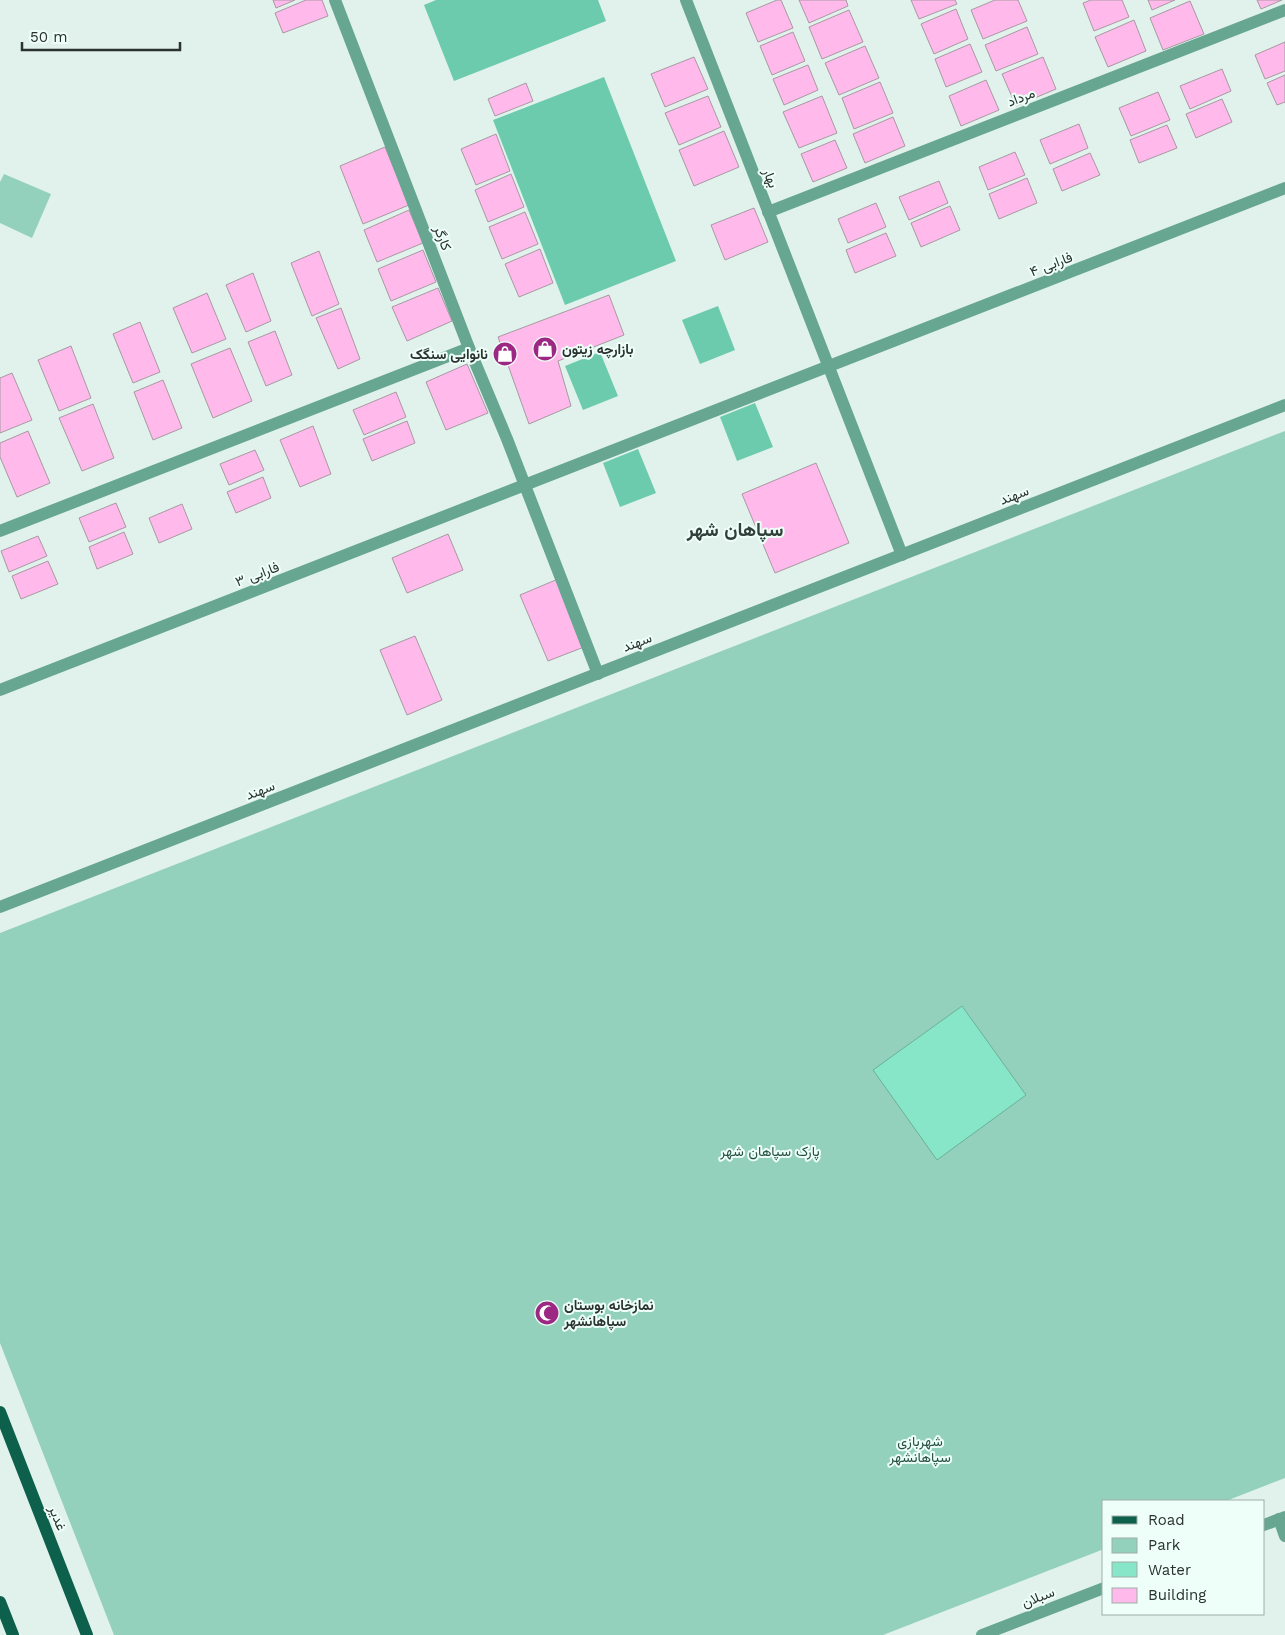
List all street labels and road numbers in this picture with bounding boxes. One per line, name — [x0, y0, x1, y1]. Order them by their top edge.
street label: مرداد — [1005, 84, 1037, 110]
street label: بهار — [759, 165, 782, 190]
street label: کارگر — [430, 223, 455, 253]
street label: فارابی ۴ — [1027, 249, 1075, 280]
street label: سهند — [997, 482, 1031, 509]
street label: فارابی ۳ — [233, 558, 282, 591]
street label: سهند — [620, 629, 654, 656]
street label: سهند — [243, 777, 277, 804]
street label: غدیر — [45, 1503, 70, 1533]
street label: سبلان — [1019, 1583, 1057, 1611]

